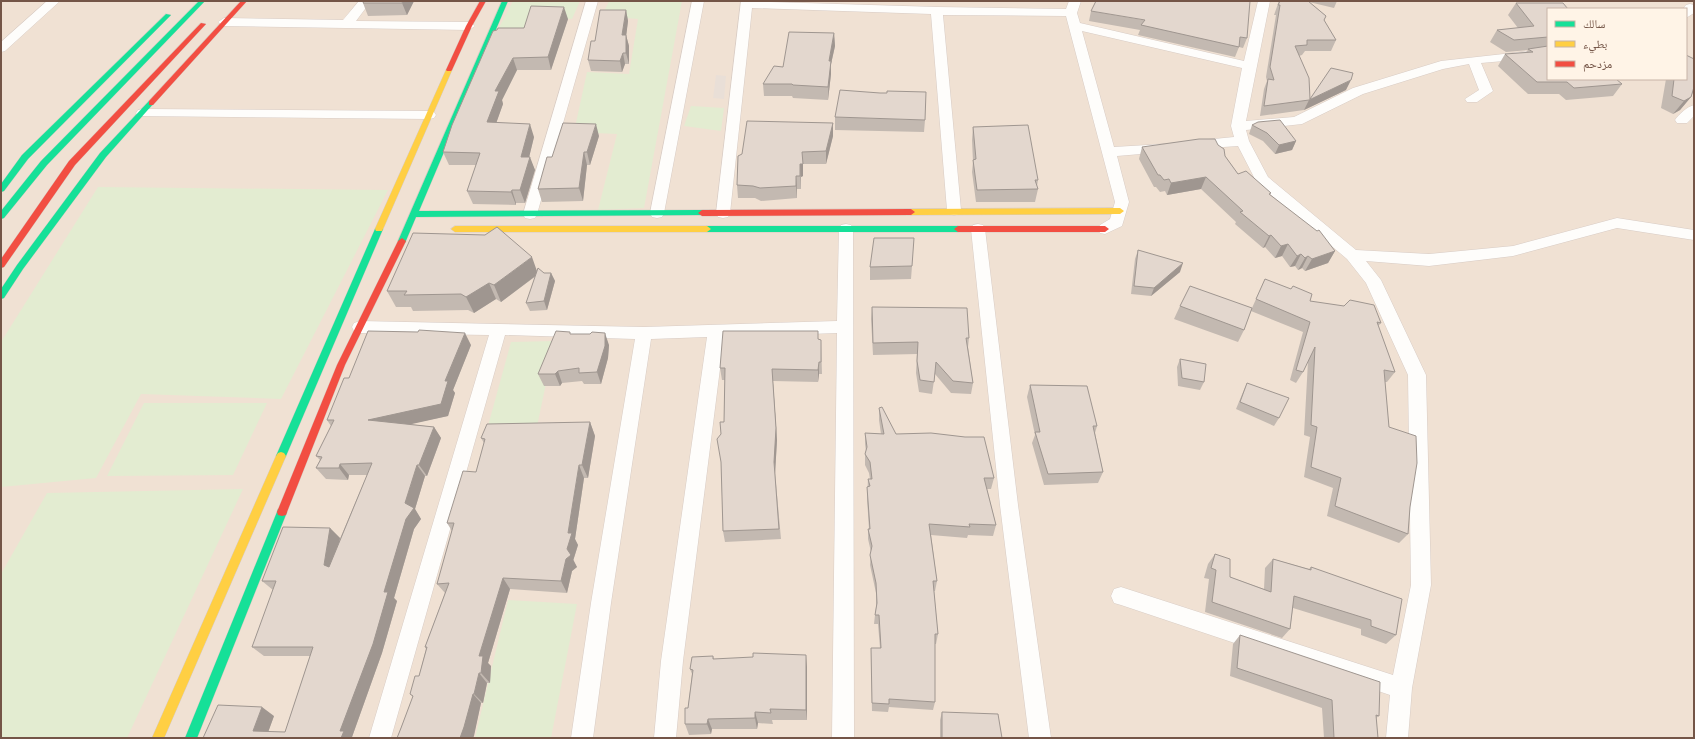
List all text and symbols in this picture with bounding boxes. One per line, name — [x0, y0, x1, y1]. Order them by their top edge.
legend — [1547, 8, 1687, 80]
text: سالك — [1583, 16, 1605, 31]
text: بطيء — [1583, 36, 1607, 54]
text: مزدحم — [1583, 56, 1612, 72]

